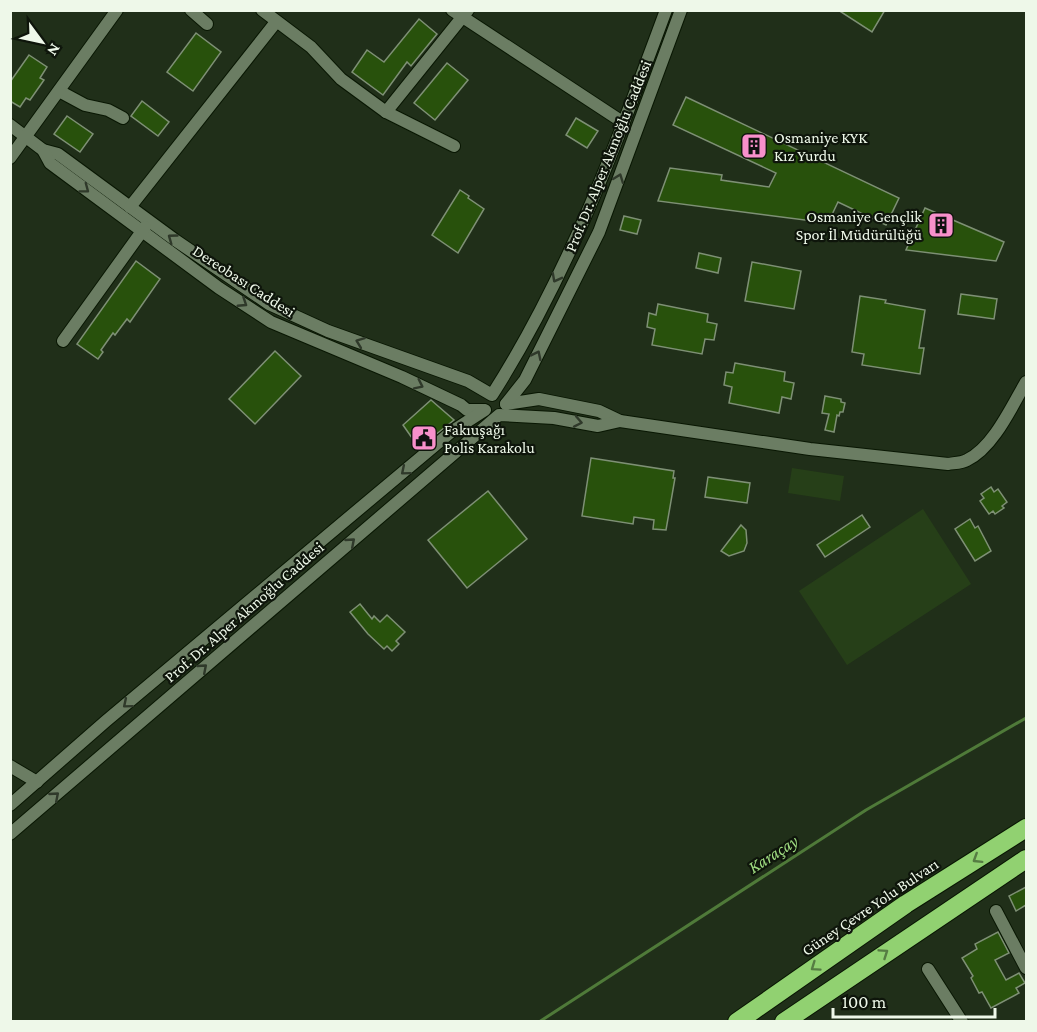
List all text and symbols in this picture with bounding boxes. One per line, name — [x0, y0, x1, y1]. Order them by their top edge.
north arrow — [12, 12, 72, 72]
text: N — [44, 41, 64, 59]
street label: Prof. Dr. Alper Akınoğlu Caddesi — [562, 58, 655, 254]
place label: Osmaniye KYK Kız Yurdu — [774, 129, 868, 164]
building icon: Osmaniye KYK Kız Yurdu — [739, 131, 769, 161]
one-way arrow — [612, 174, 624, 185]
one-way arrow — [78, 182, 89, 193]
place label: Osmaniye Gençlik Spor İl Müdürülüğü — [796, 208, 923, 244]
building icon: Osmaniye Gençlik Spor İl Müdürülüğü — [926, 210, 956, 240]
one-way arrow — [168, 234, 179, 245]
street label: Dereobası Caddesi — [190, 242, 298, 320]
one-way arrow — [552, 272, 564, 283]
one-way arrow — [236, 296, 247, 307]
one-way arrow — [355, 337, 366, 349]
one-way arrow — [530, 351, 542, 362]
one-way arrow — [413, 377, 424, 389]
one-way arrow — [574, 416, 583, 428]
place label: Fakıuşağı Polis Karakolu — [444, 421, 535, 456]
public building icon: Fakıuşağı Polis Karakolu — [409, 423, 439, 453]
one-way arrow — [401, 463, 412, 474]
street label: Prof. Dr. Alper Akınoğlu Caddesi — [161, 538, 328, 686]
one-way arrow — [344, 538, 355, 549]
one-way arrow — [196, 665, 207, 676]
one-way arrow — [123, 696, 134, 707]
one-way arrow — [48, 792, 59, 803]
water label: Karaçay — [744, 830, 802, 877]
one-way arrow — [973, 852, 984, 863]
street label: Güney Çevre Yolu Bulvarı — [799, 855, 942, 960]
one-way arrow — [877, 949, 888, 960]
one-way arrow — [811, 960, 822, 971]
scale bar — [833, 981, 995, 1019]
text: 100 m — [842, 992, 887, 1012]

